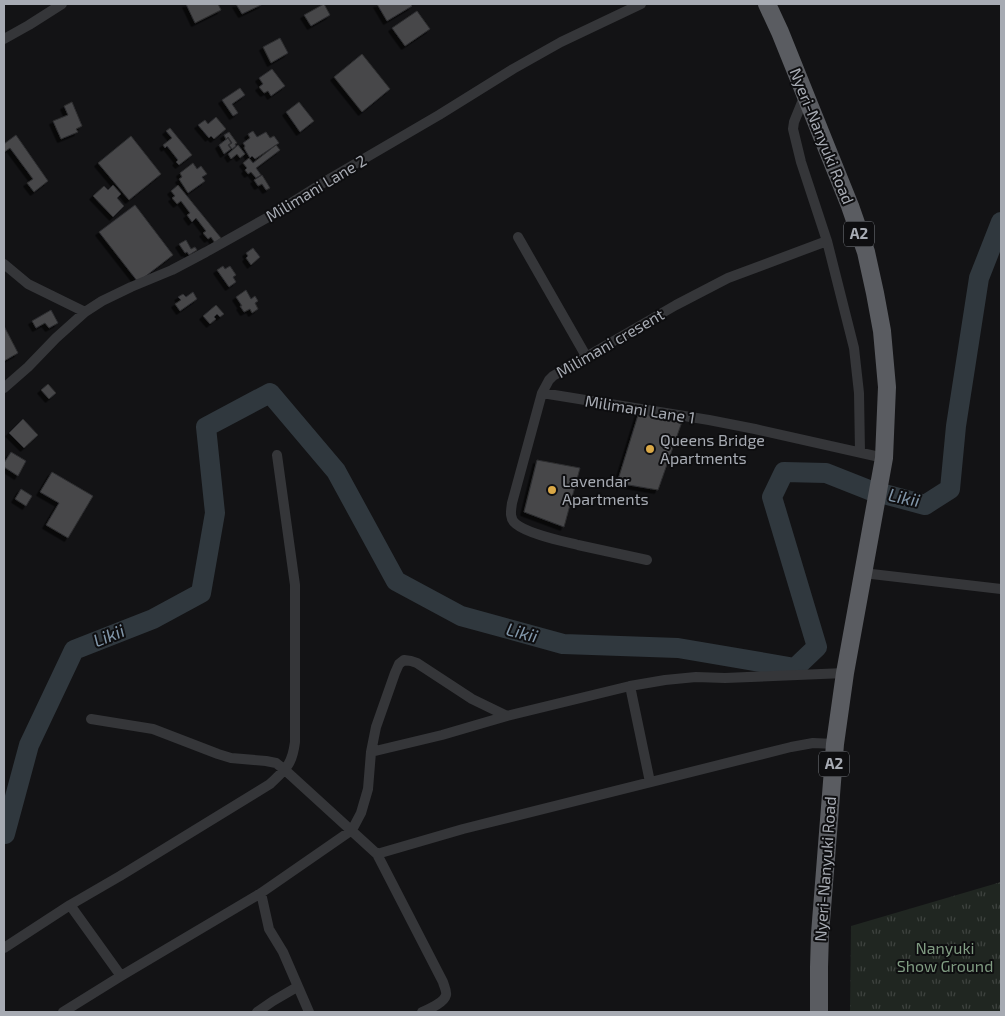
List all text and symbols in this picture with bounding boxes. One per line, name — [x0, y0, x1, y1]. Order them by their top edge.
street label: Nyeri-Nanyuki Road — [786, 65, 858, 207]
street label: Milimani Lane 2 — [262, 150, 369, 225]
road number: A2 — [844, 222, 874, 246]
street label: Milimani cresent — [553, 304, 667, 381]
street label: Milimani Lane 1 — [584, 390, 696, 427]
place label: Queens Bridge Apartments — [660, 430, 765, 467]
marker: Queens Bridge Apartments — [644, 443, 656, 455]
place label: Lavendar Apartments — [562, 471, 649, 508]
water label: Likii — [886, 483, 923, 511]
marker: Lavendar Apartments — [546, 484, 558, 496]
water label: Likii — [504, 617, 541, 647]
water label: Likii — [90, 619, 128, 651]
road number: A2 — [819, 752, 849, 776]
street label: Nyeri-Nanyuki Road — [810, 796, 839, 942]
park label: Nanyuki Show Ground — [897, 938, 993, 975]

